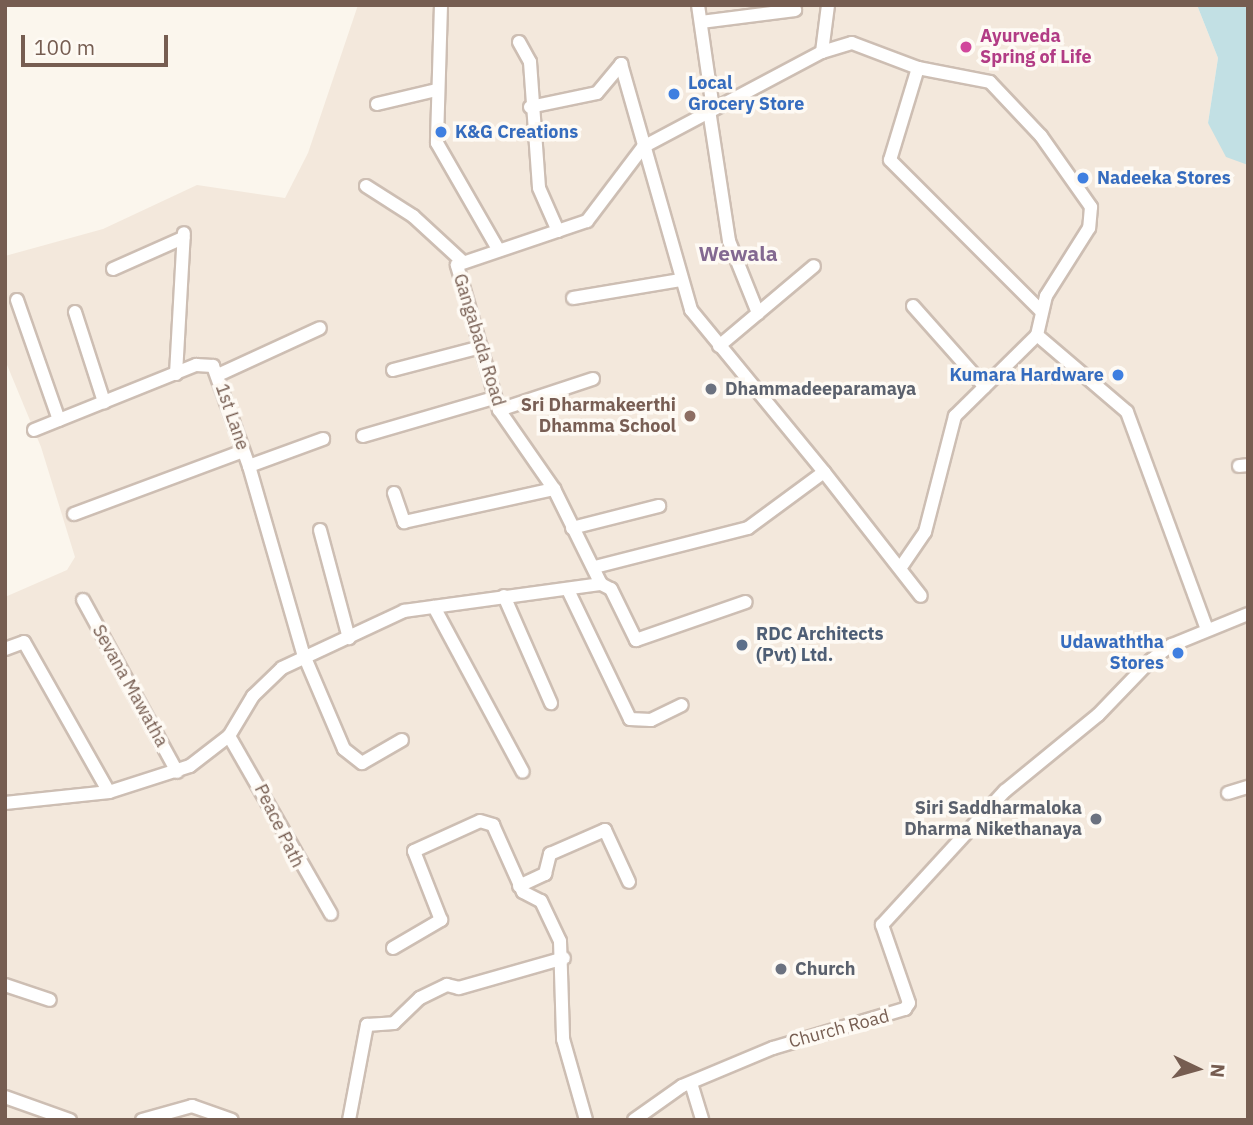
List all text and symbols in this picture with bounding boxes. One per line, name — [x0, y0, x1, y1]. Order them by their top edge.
scale bar — [24, 21, 172, 65]
place label: Ayurveda Spring of Life — [980, 26, 1092, 68]
text: 100 m — [34, 33, 95, 61]
marker: Ayurveda Spring of Life — [958, 39, 974, 55]
place label: Local Grocery Store — [688, 73, 804, 116]
marker: Local Grocery Store — [666, 86, 682, 102]
place label: K&G Creations — [455, 121, 578, 143]
marker: K&G Creations — [433, 124, 449, 140]
place label: Nadeeka Stores — [1097, 167, 1231, 189]
marker: Nadeeka Stores — [1075, 170, 1091, 186]
district label: Wewala — [698, 240, 778, 266]
street label: Gangabada Road — [449, 271, 509, 409]
place label: Kumara Hardware — [949, 364, 1104, 386]
marker: Kumara Hardware — [1110, 367, 1126, 383]
place label: Dhammadeeparamaya — [725, 378, 916, 400]
street label: 1st Lane — [211, 381, 253, 453]
marker: Dhammadeeparamaya — [703, 381, 719, 397]
place label: Sri Dharmakeerthi Dhamma School — [521, 395, 676, 438]
marker: Sri Dharmakeerthi Dhamma School — [682, 408, 698, 424]
street label: Sevana Mawatha — [88, 621, 172, 751]
place label: RDC Architects (Pvt) Ltd. — [756, 624, 884, 666]
place label: Udawaththa Stores — [1060, 632, 1164, 674]
marker: RDC Architects (Pvt) Ltd. — [734, 637, 750, 653]
marker: Udawaththa Stores — [1170, 645, 1186, 661]
street label: Peace Path — [250, 781, 308, 871]
place label: Siri Saddharmaloka Dharma Nikethanaya — [904, 798, 1082, 840]
marker: Siri Saddharmaloka Dharma Nikethanaya — [1088, 811, 1104, 827]
place label: Church — [795, 958, 855, 980]
marker: Church — [773, 961, 789, 977]
street label: Church Road — [786, 1005, 892, 1053]
north arrow — [1162, 1034, 1232, 1104]
text: N — [1205, 1063, 1230, 1079]

